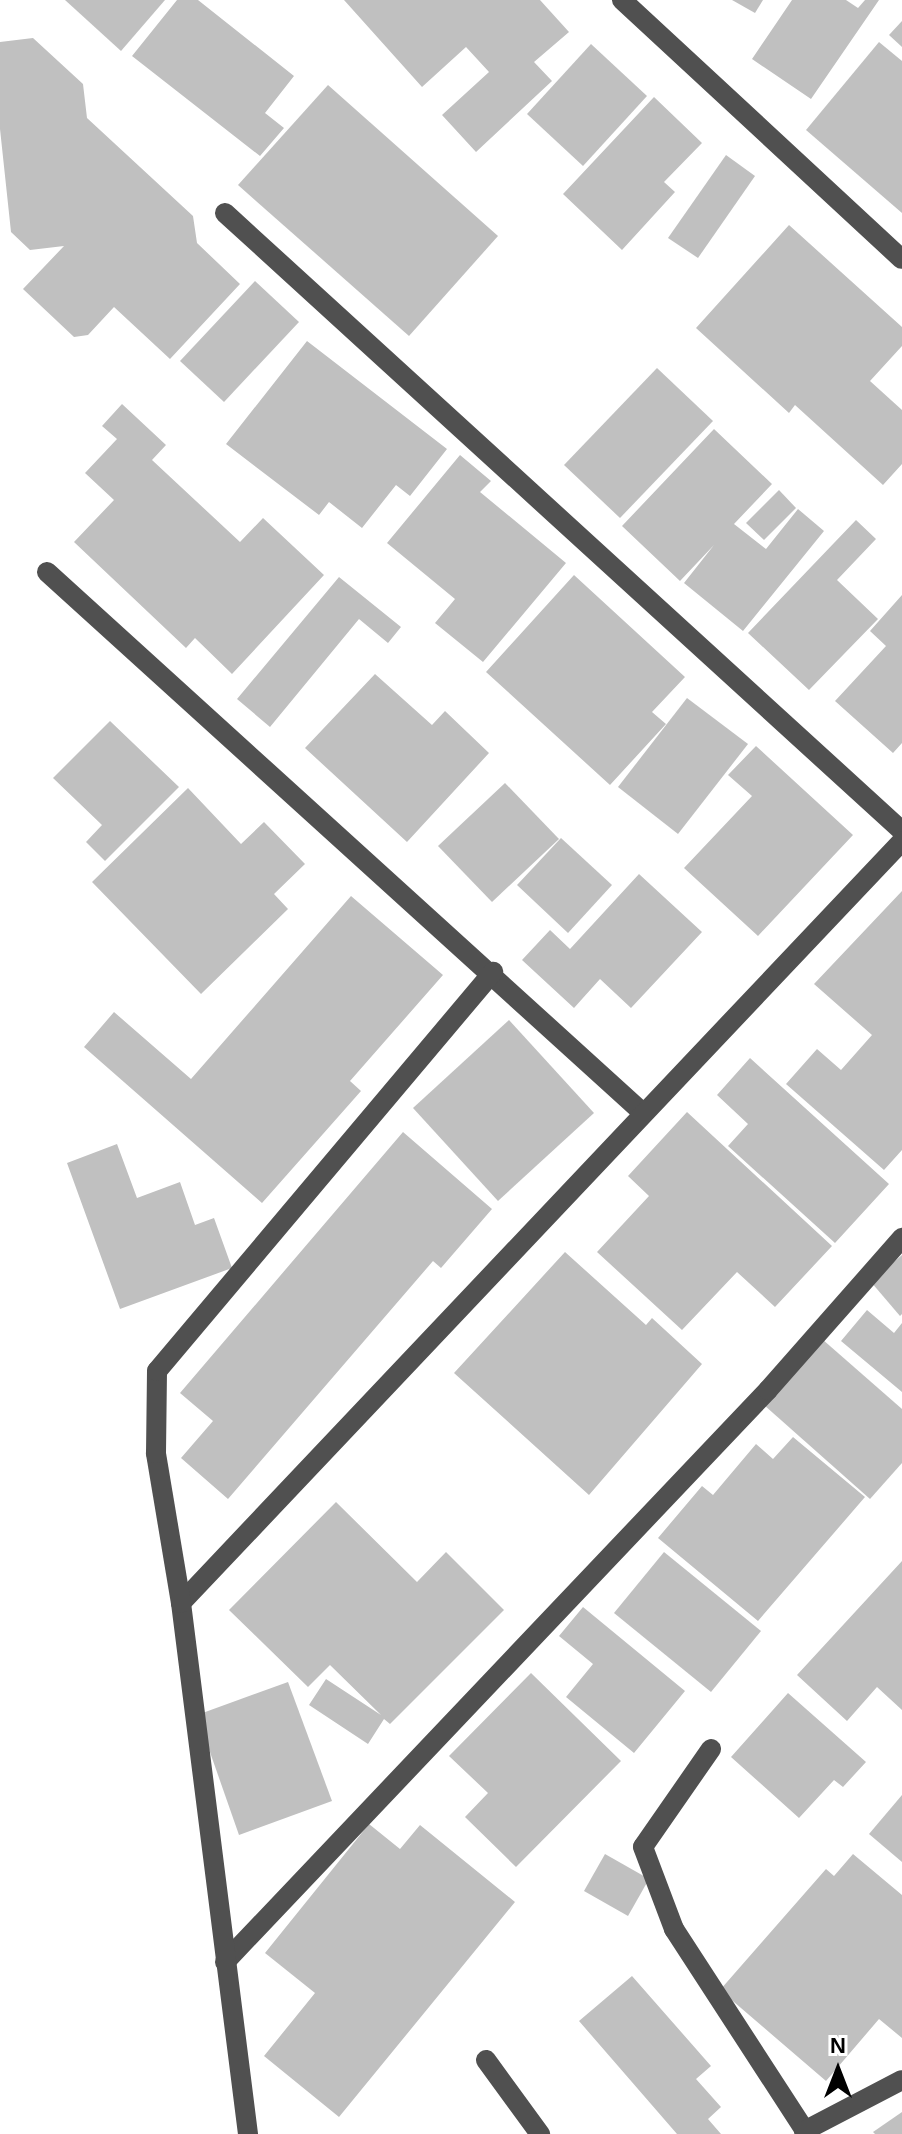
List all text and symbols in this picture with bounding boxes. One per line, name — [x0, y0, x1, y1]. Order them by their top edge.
north arrow — [798, 2030, 878, 2110]
text: N — [830, 2033, 846, 2058]

